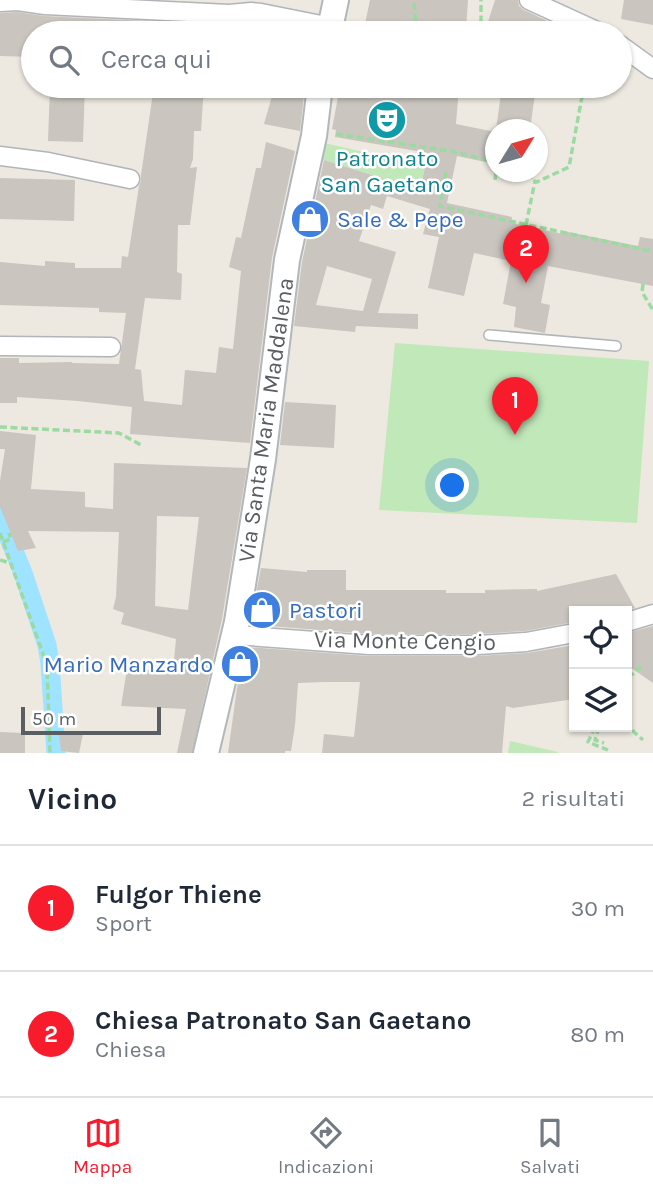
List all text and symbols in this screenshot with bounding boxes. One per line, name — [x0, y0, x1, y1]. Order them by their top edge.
search box — [21, 21, 632, 98]
icon: search — [45, 41, 83, 79]
text: Cerca qui — [101, 44, 212, 75]
theatre icon: Patronato San Gaetano — [366, 99, 408, 141]
north arrow — [485, 119, 548, 182]
place label: Patronato San Gaetano — [321, 145, 453, 198]
shop icon: Sale & Pepe — [289, 198, 331, 240]
place label: Sale & Pepe — [337, 206, 464, 233]
pin: 2 — [503, 225, 549, 283]
street label: Via Santa Maria Maddalena — [233, 276, 299, 564]
pin: 1 — [492, 377, 538, 435]
your location — [435, 468, 469, 502]
shop icon: Pastori — [241, 589, 283, 631]
place label: Pastori — [289, 597, 363, 624]
map controls — [569, 606, 632, 732]
button: locate — [569, 606, 632, 669]
street label: Via Monte Cengio — [314, 626, 496, 656]
shop icon: Mario Manzardo — [219, 643, 261, 685]
place label: Mario Manzardo — [44, 651, 213, 678]
button: layers — [569, 669, 632, 732]
scale bar — [21, 704, 161, 736]
text: 50 m — [32, 708, 76, 730]
text: Vicino — [28, 781, 117, 817]
text: 2 risultati — [522, 785, 625, 812]
text: Fulgor Thiene — [95, 879, 262, 910]
text: 1 — [47, 895, 55, 922]
text: 30 m — [571, 895, 625, 922]
text: Sport — [95, 910, 152, 937]
text: Chiesa Patronato San Gaetano — [95, 1005, 471, 1036]
text: 2 — [44, 1021, 58, 1048]
text: 80 m — [570, 1021, 625, 1048]
text: Chiesa — [95, 1036, 166, 1063]
tab: Mappa — [73, 1114, 132, 1178]
tab: Indicazioni — [278, 1114, 374, 1178]
tab: Salvati — [520, 1114, 580, 1178]

